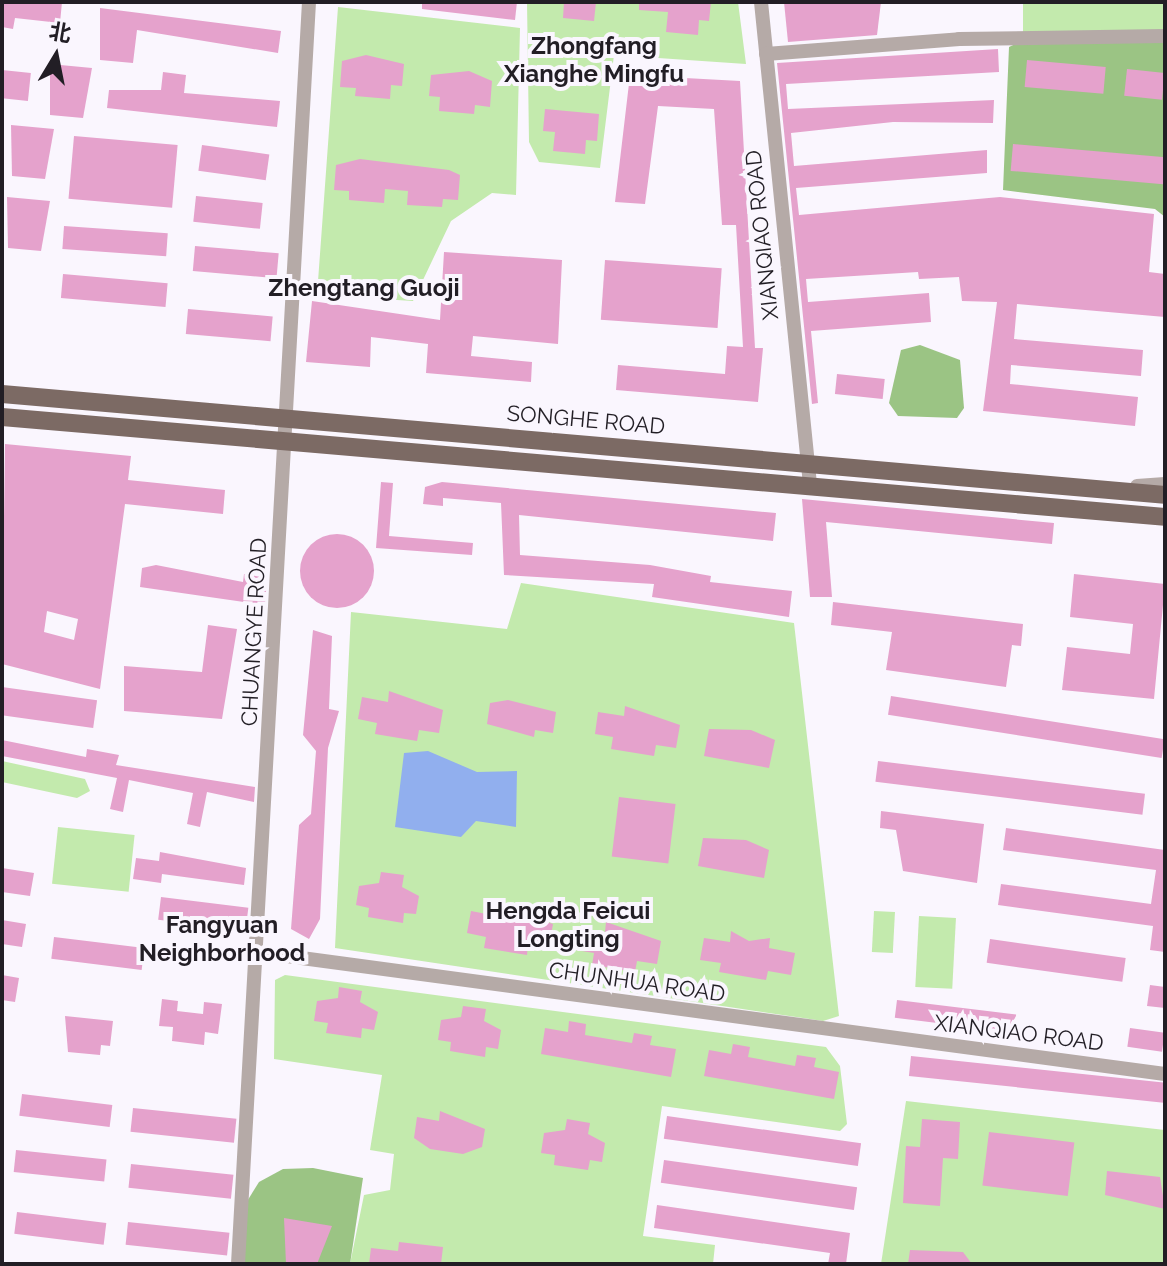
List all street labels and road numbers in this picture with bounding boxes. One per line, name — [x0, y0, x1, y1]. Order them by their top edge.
street label: XIANQIAO ROAD — [740, 149, 784, 321]
street label: SONGHE ROAD — [506, 400, 666, 440]
street label: CHUANGYE ROAD — [236, 537, 272, 727]
street label: CHUNHUA ROAD — [547, 957, 727, 1007]
street label: XIANQIAO ROAD — [933, 1010, 1105, 1056]

